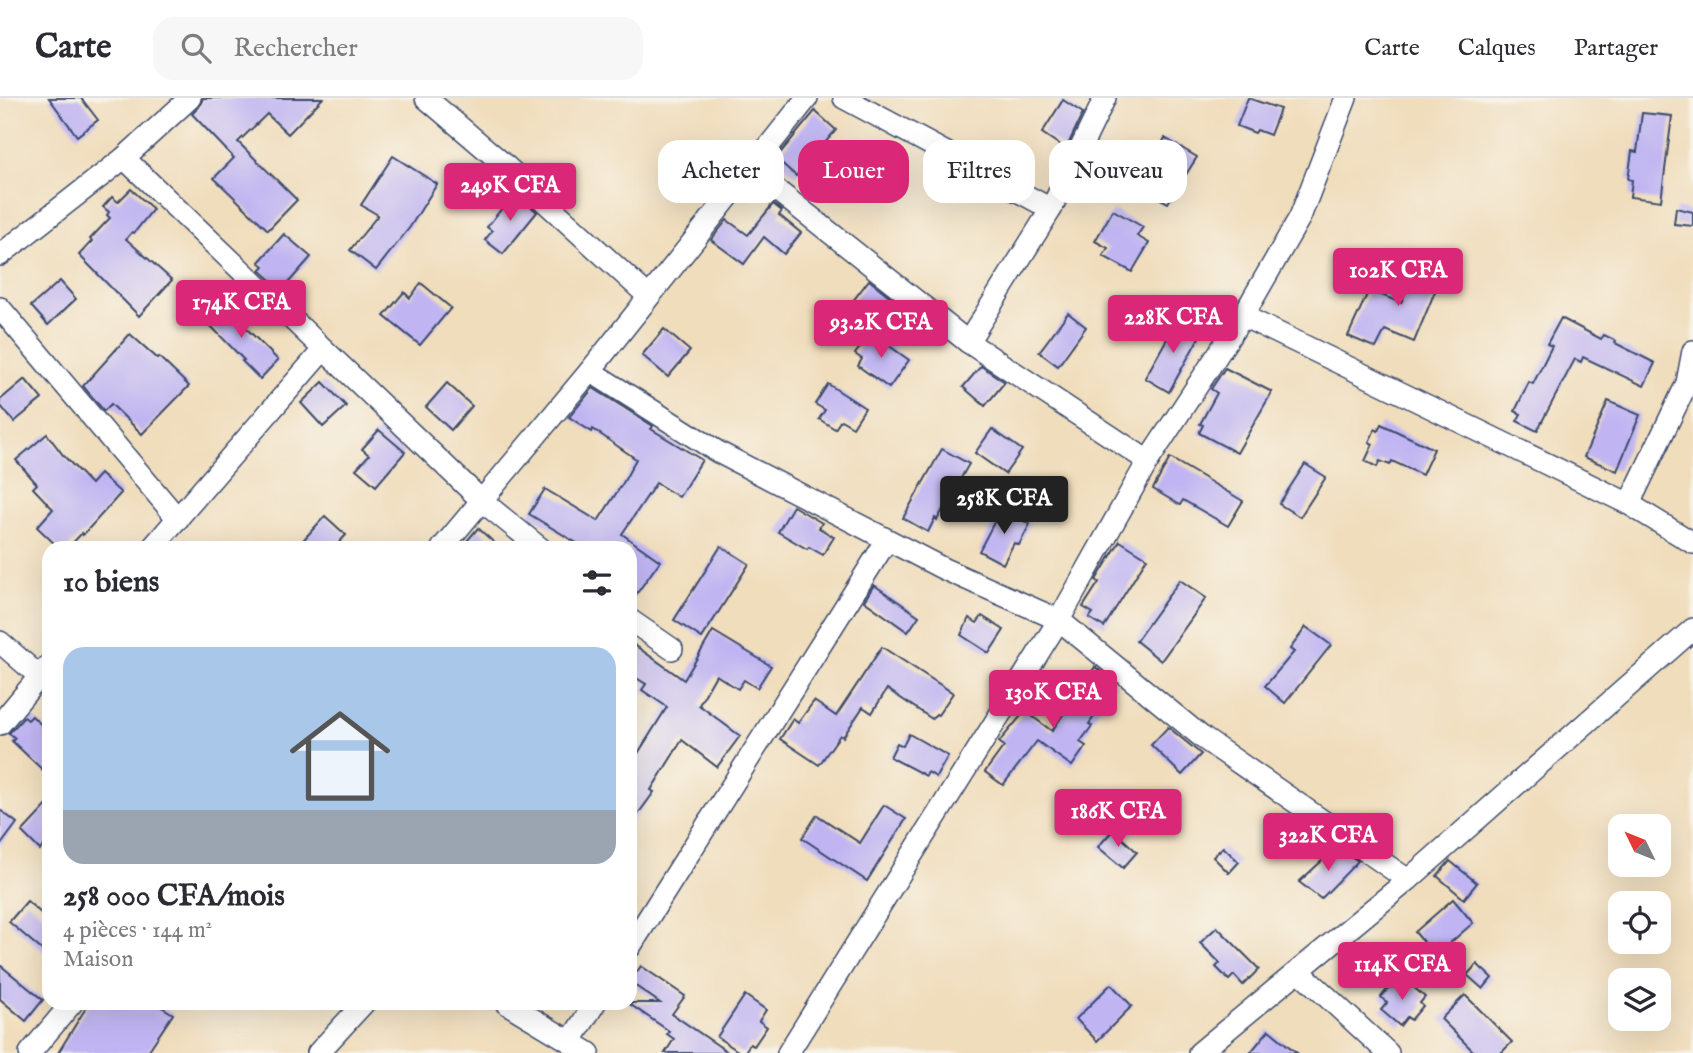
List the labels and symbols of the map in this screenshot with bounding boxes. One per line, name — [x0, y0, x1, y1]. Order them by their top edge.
pin: 249K CFA — [438, 164, 582, 223]
pin: 102K CFA — [1326, 248, 1470, 308]
pin: 174K CFA — [169, 280, 313, 340]
pin: 228K CFA — [1101, 296, 1245, 355]
pin: 93.2K CFA — [801, 300, 961, 360]
pin: 258K CFA — [932, 476, 1076, 536]
pin: 130K CFA — [981, 670, 1125, 730]
pin: 186K CFA — [1046, 790, 1190, 849]
pin: 322K CFA — [1256, 814, 1400, 873]
north arrow — [1608, 814, 1671, 877]
pin: 114K CFA — [1330, 942, 1474, 1002]

